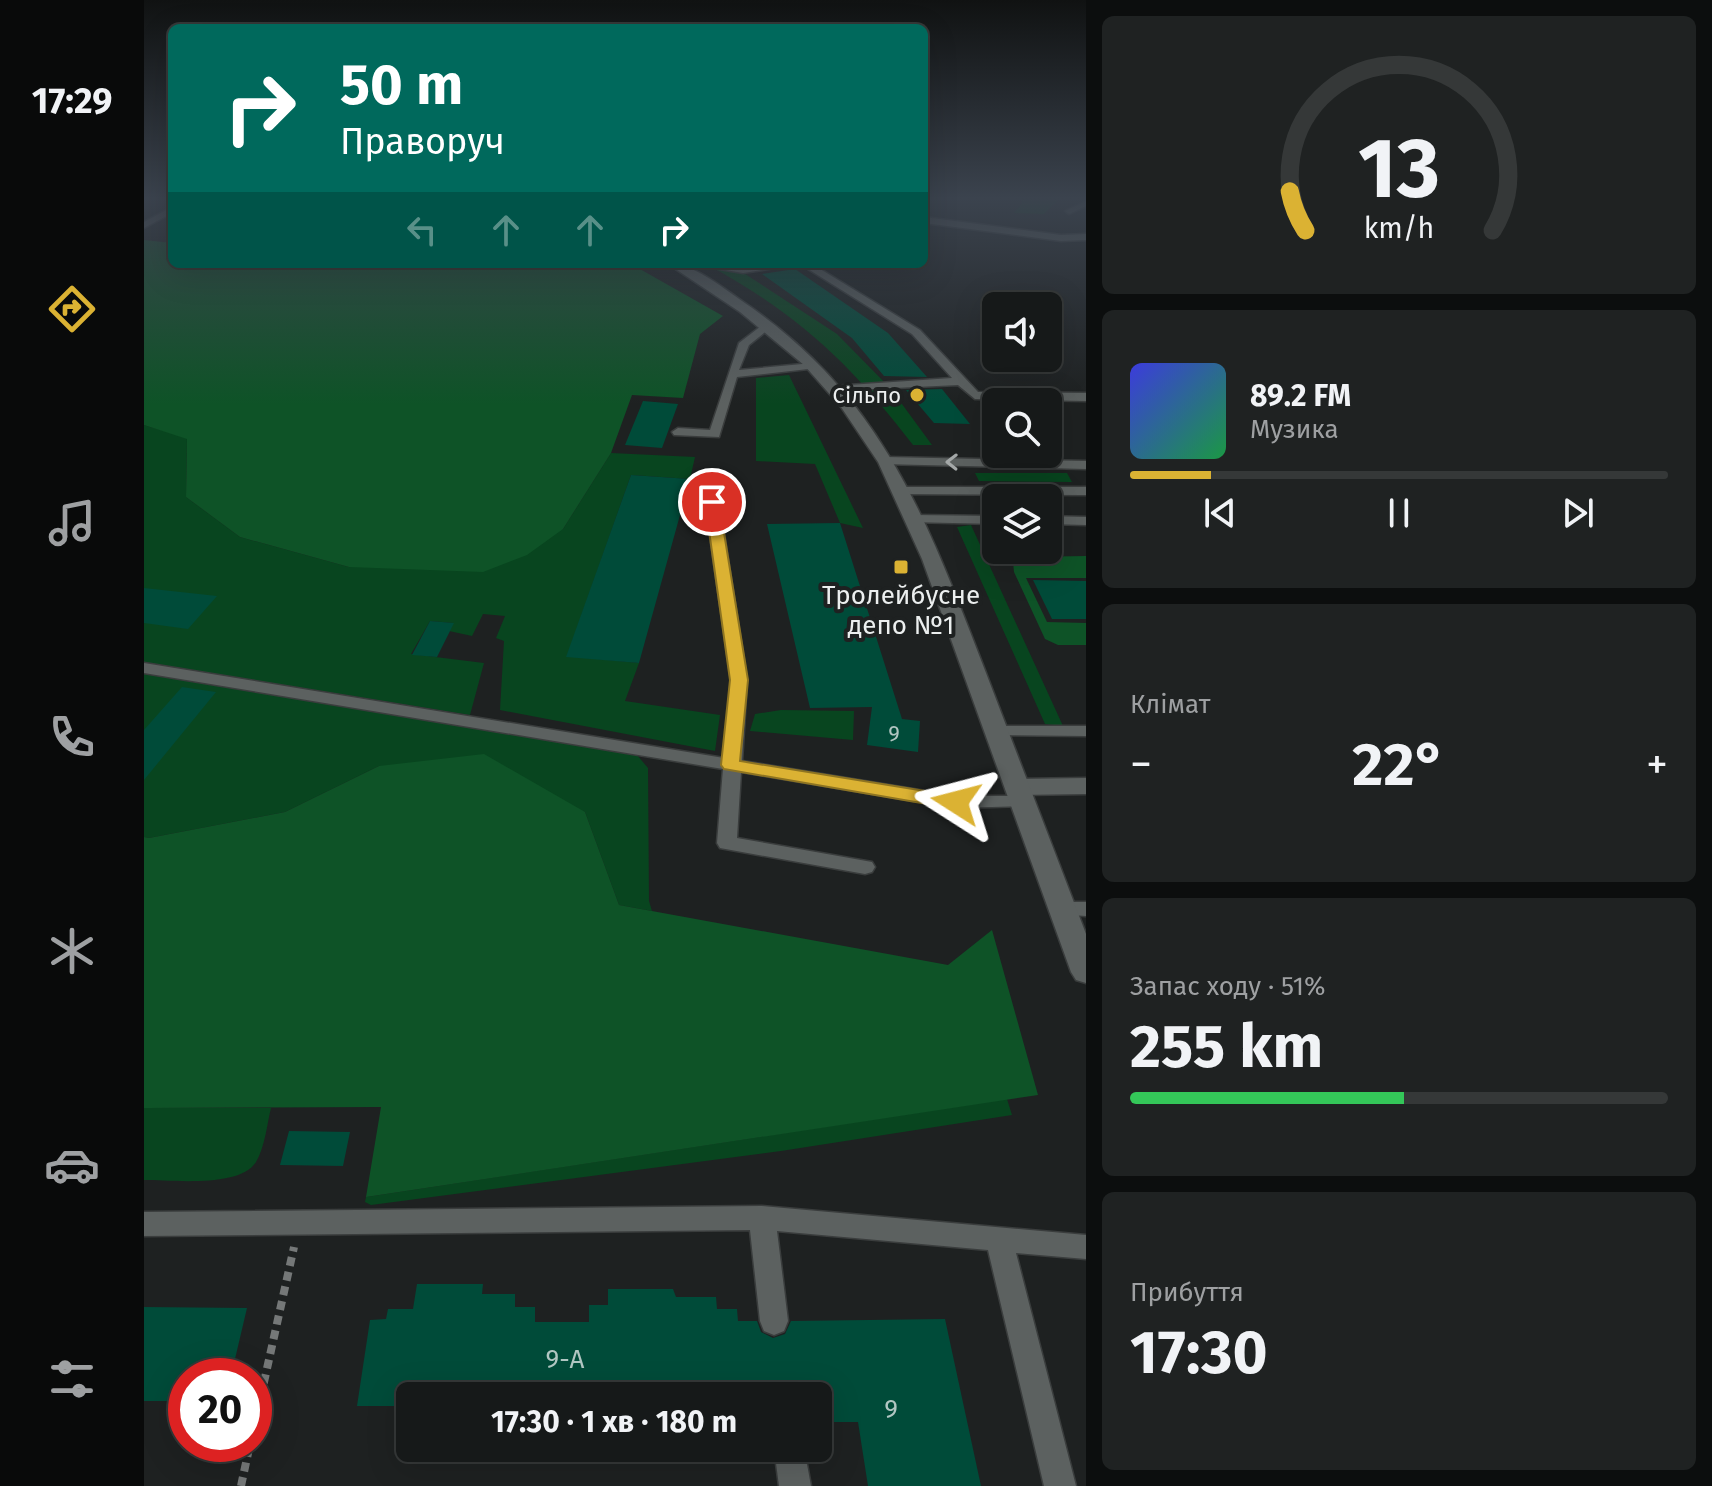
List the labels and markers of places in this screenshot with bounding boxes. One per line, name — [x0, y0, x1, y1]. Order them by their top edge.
place label: Сільпо — [833, 382, 901, 409]
marker: Сільпо — [908, 386, 926, 404]
pin — [678, 468, 746, 536]
marker: Тролейбусне депо №1 — [892, 558, 910, 576]
place label: Тролейбусне депо №1 — [822, 580, 980, 641]

